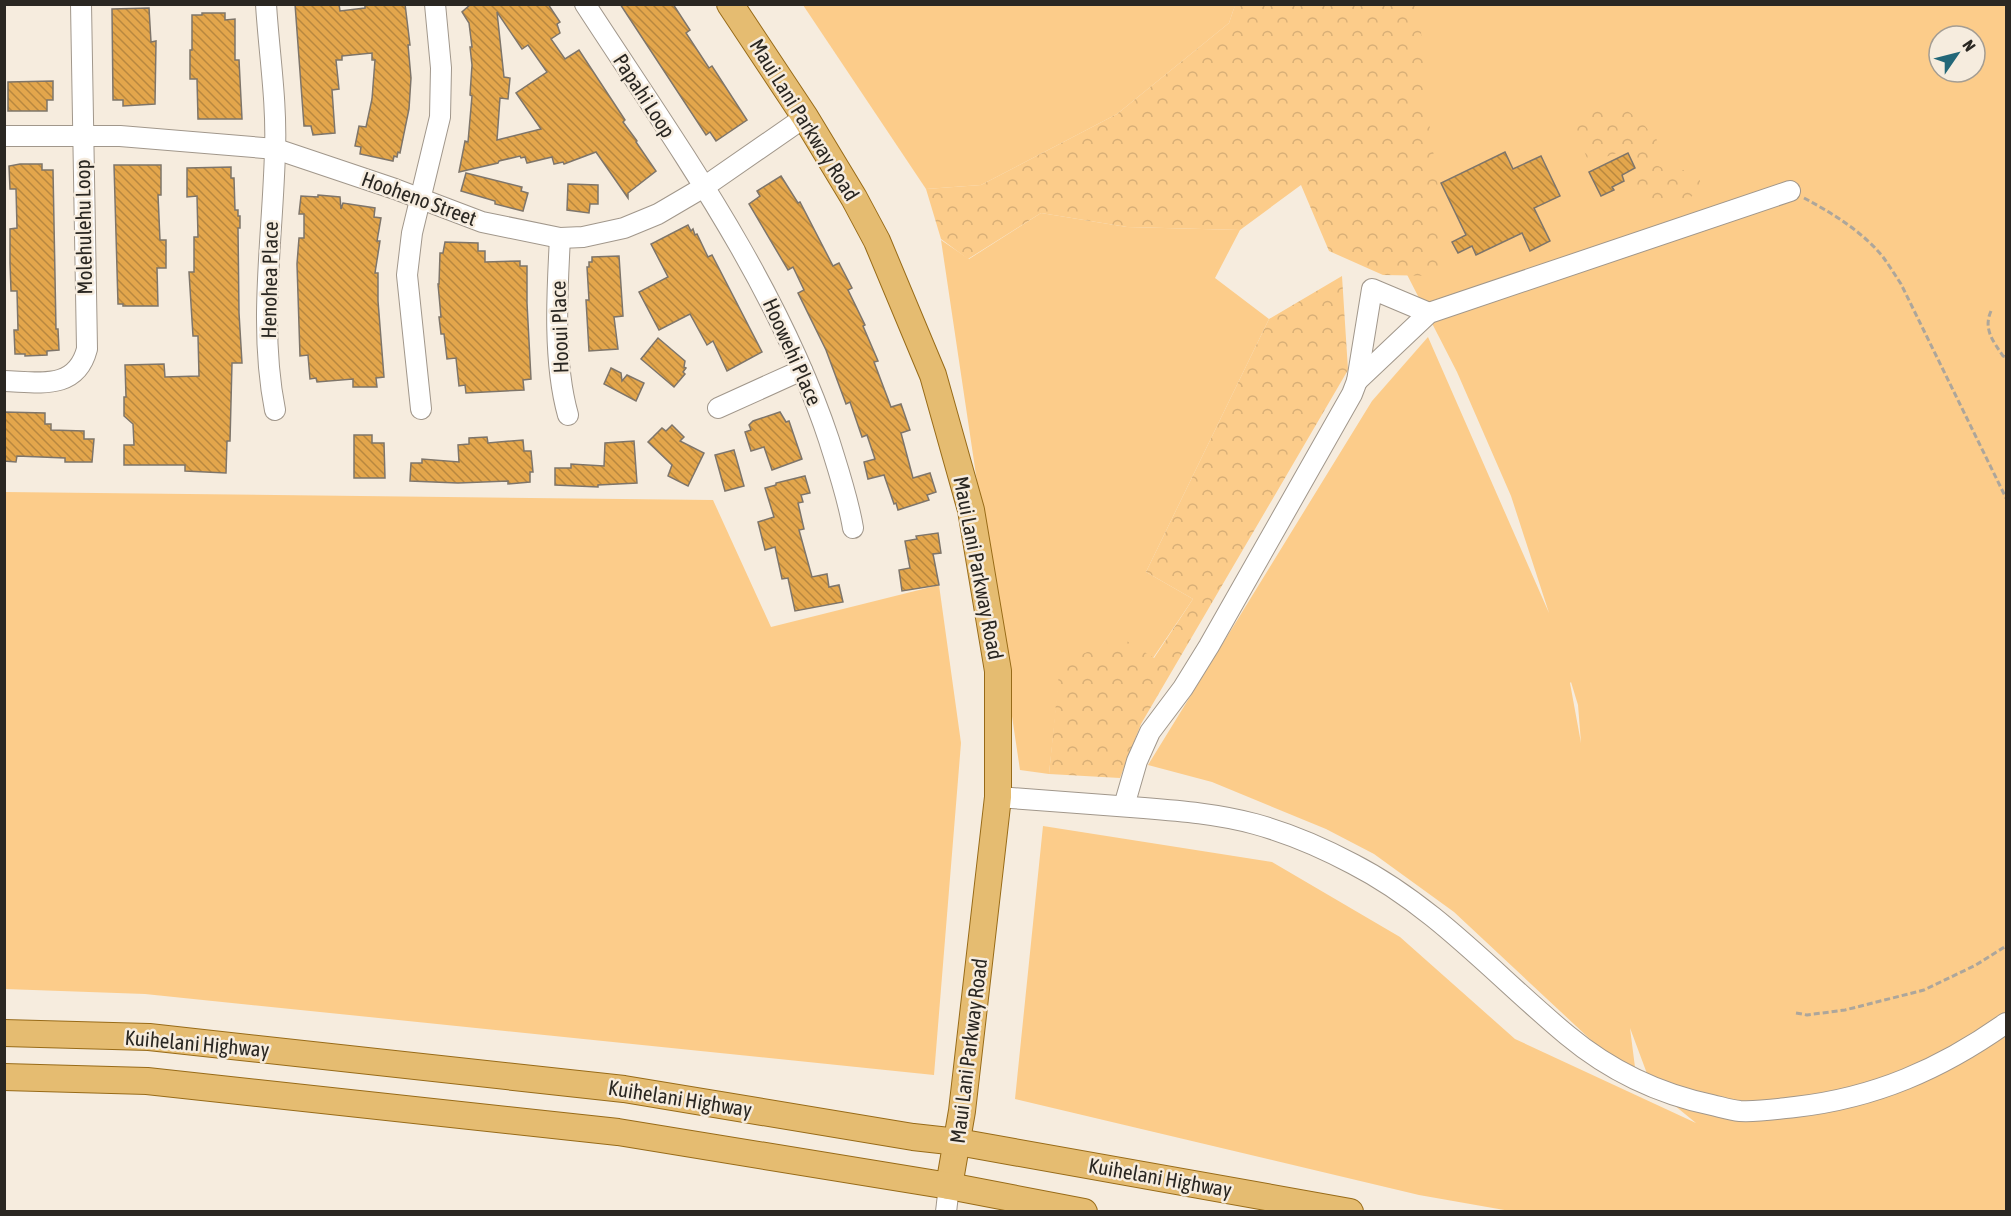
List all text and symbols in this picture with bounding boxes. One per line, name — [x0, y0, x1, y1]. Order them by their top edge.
north arrow — [1927, 24, 1987, 84]
street label: Maui Lani Parkway Road — [745, 34, 864, 205]
text: N — [1959, 36, 1979, 54]
street label: Papahi Loop — [609, 49, 681, 142]
street label: Molehulehu Loop — [70, 159, 96, 295]
street label: Hooheno Street — [359, 166, 480, 230]
street label: Henohea Place — [256, 221, 282, 339]
street label: Hooui Place — [545, 280, 573, 374]
street label: Hoowehi Place — [759, 294, 827, 409]
street label: Maui Lani Parkway Road — [949, 474, 1009, 662]
street label: Maui Lani Parkway Road — [945, 957, 991, 1145]
street label: Kuihelani Highway — [124, 1025, 271, 1061]
street label: Kuihelani Highway — [607, 1075, 754, 1121]
street label: Kuihelani Highway — [1087, 1153, 1234, 1201]

